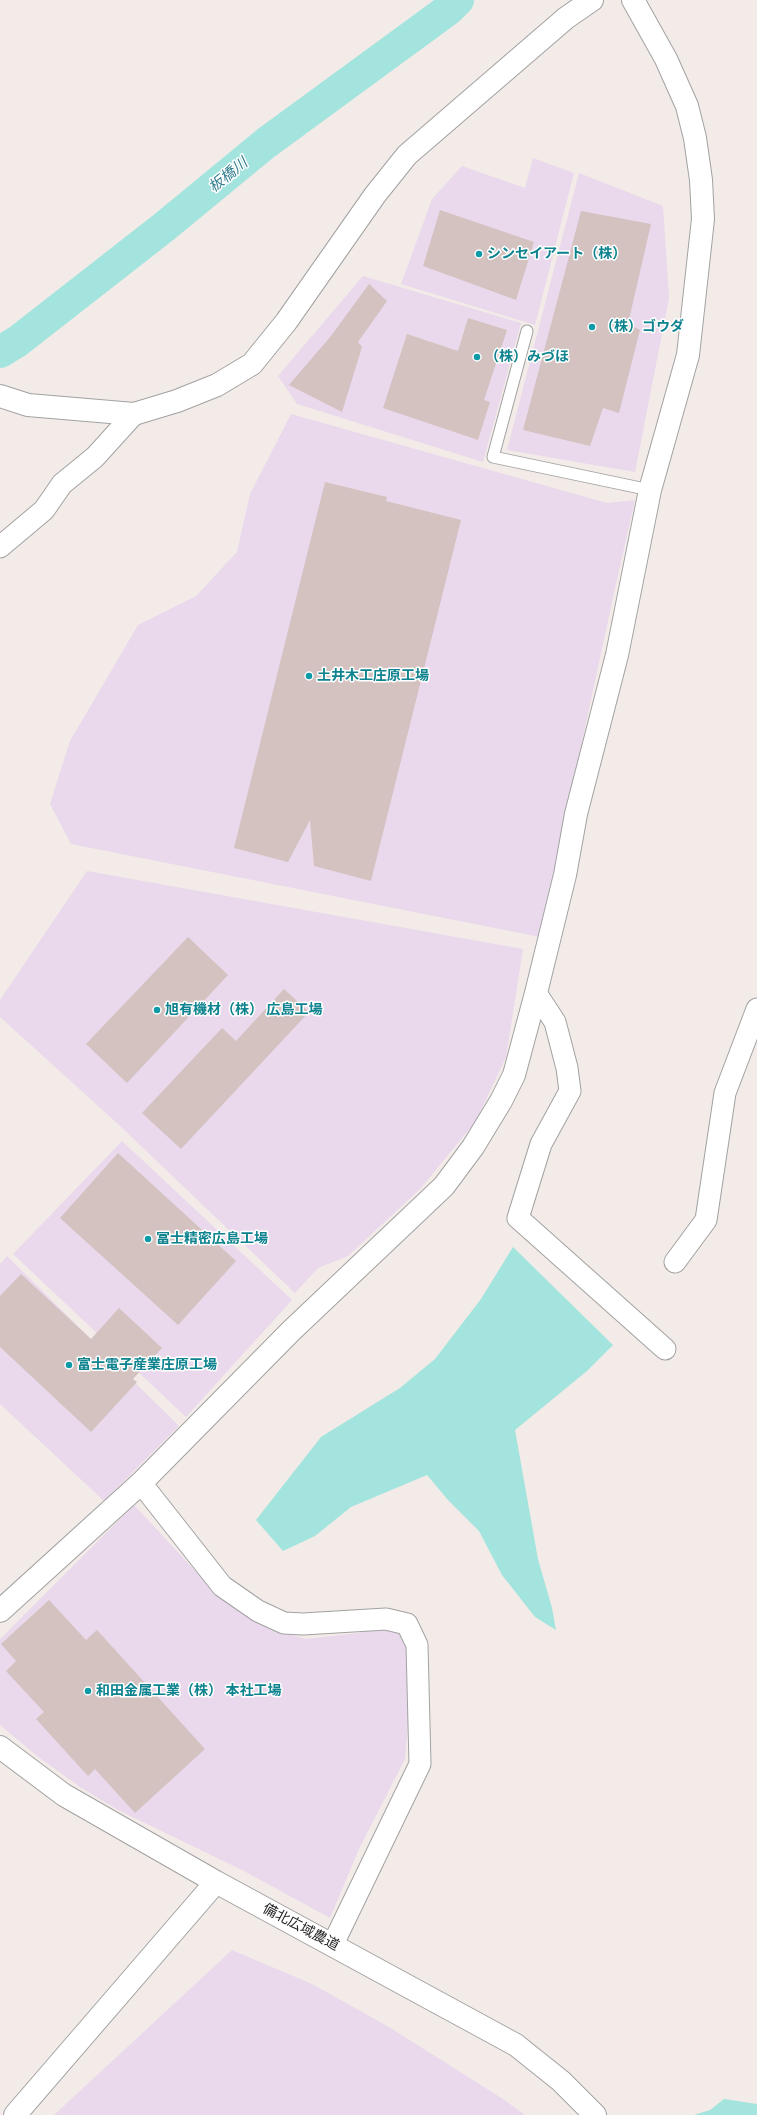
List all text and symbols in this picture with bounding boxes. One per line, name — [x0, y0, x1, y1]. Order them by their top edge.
water label: 板橋川 — [205, 154, 251, 196]
place label: シンセイアート（株） — [487, 246, 626, 262]
marker: シンセイアート（株） — [474, 249, 484, 259]
place label: （株）ゴウダ — [600, 319, 684, 335]
marker: （株）ゴウダ — [587, 322, 597, 332]
place label: （株）みづほ — [485, 349, 569, 365]
marker: （株）みづほ — [472, 352, 482, 362]
place label: 土井木工庄原工場 — [317, 668, 429, 684]
marker: 土井木工庄原工場 — [304, 671, 314, 681]
place label: 旭有機材（株） 広島工場 — [165, 1002, 322, 1018]
marker: 旭有機材（株） 広島工場 — [152, 1005, 162, 1015]
place label: 冨士精密広島工場 — [156, 1231, 268, 1247]
marker: 冨士精密広島工場 — [143, 1234, 153, 1244]
place label: 富士電子産業庄原工場 — [77, 1357, 217, 1373]
marker: 富士電子産業庄原工場 — [64, 1360, 74, 1370]
place label: 和田金属工業（株） 本社工場 — [96, 1683, 281, 1699]
marker: 和田金属工業（株） 本社工場 — [83, 1686, 93, 1696]
street label: 備北広域農道 — [260, 1900, 342, 1954]

